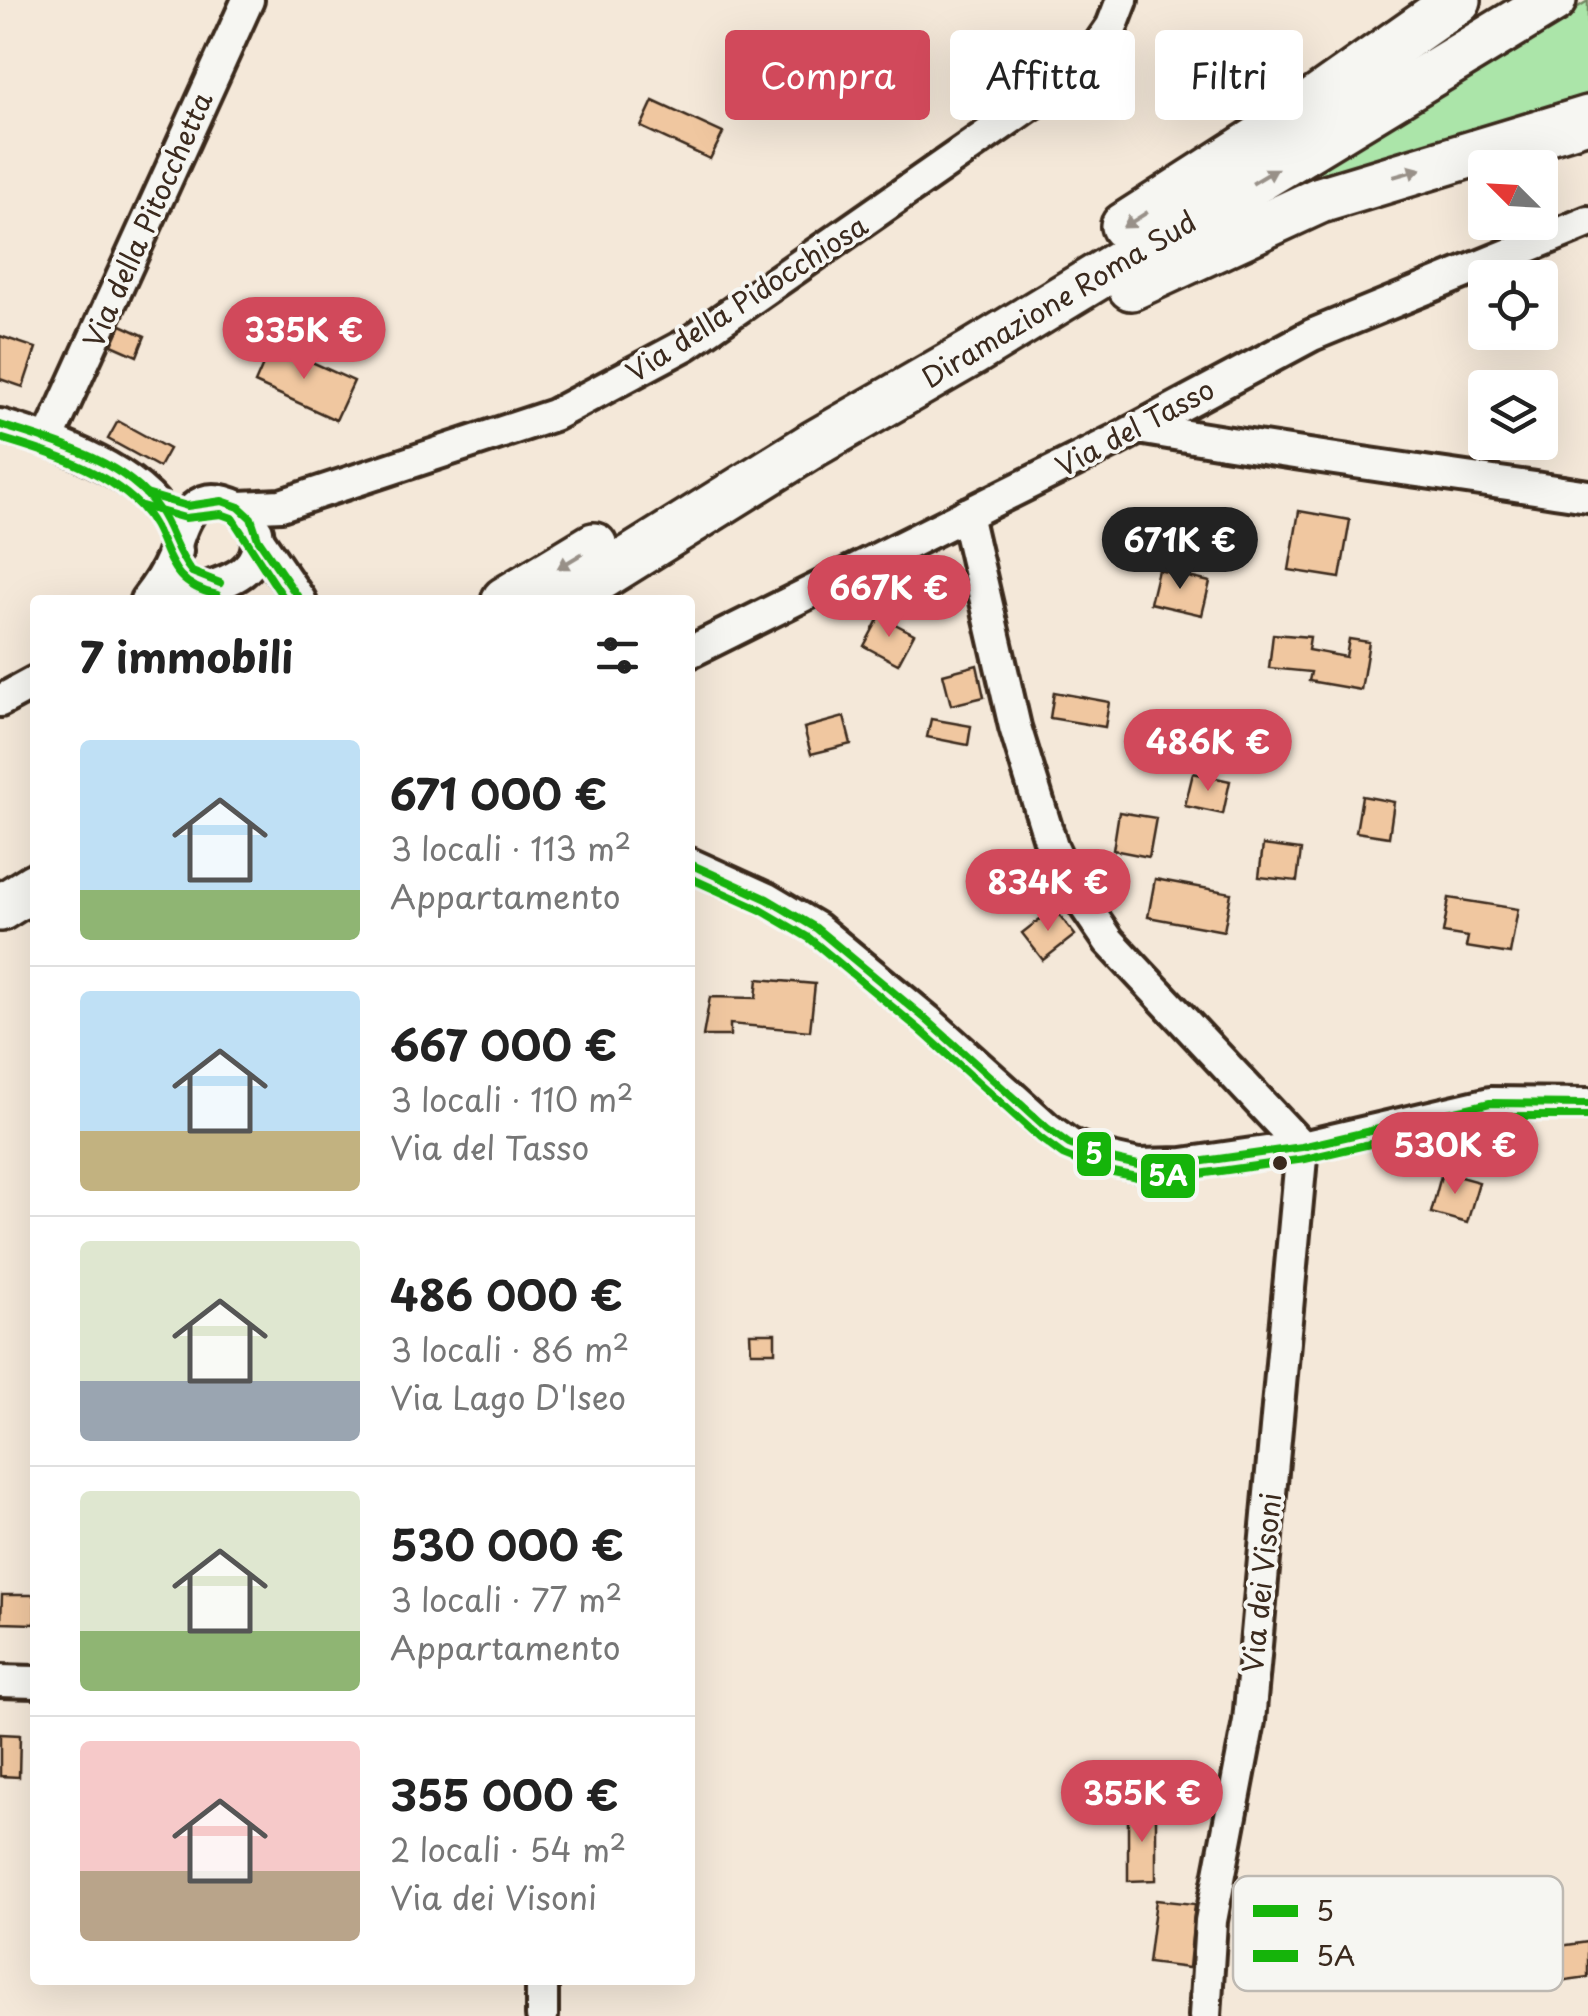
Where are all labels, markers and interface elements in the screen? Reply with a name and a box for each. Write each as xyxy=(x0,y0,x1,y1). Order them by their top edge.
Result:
chip: Compra xyxy=(725,30,930,120)
chip: Affitta xyxy=(950,30,1135,120)
chip: Filtri xyxy=(1155,30,1303,120)
street label: Via della Pitocchetta xyxy=(71,84,223,354)
north arrow xyxy=(1468,150,1558,240)
map controls xyxy=(1468,150,1558,460)
one-way arrow xyxy=(1392,164,1423,180)
one-way arrow xyxy=(1251,168,1279,185)
street label: Diramazione Roma Sud xyxy=(913,199,1204,398)
street label: Via della Pidocchiosa xyxy=(617,203,876,392)
one-way arrow xyxy=(1121,210,1148,229)
button: locate xyxy=(1468,260,1558,350)
pin: 335K € xyxy=(223,297,385,382)
text: 335K € xyxy=(245,305,363,353)
street label: Via del Tasso xyxy=(1047,367,1221,487)
button: layers xyxy=(1468,370,1558,460)
pin: 671K € xyxy=(1099,507,1261,592)
text: 671K € xyxy=(1124,515,1236,563)
one-way arrow xyxy=(556,552,584,569)
pin: 667K € xyxy=(808,555,970,640)
text: 667K € xyxy=(830,563,948,611)
text: 7 immobili xyxy=(80,624,293,687)
icon: filters xyxy=(590,628,645,683)
pin: 486K € xyxy=(1127,709,1289,794)
text: 486K € xyxy=(1146,717,1270,765)
text: 671 000 € xyxy=(390,761,607,824)
icon: home xyxy=(160,780,280,900)
text: 3 locali · 113 m² xyxy=(390,824,631,872)
pin: 834K € xyxy=(967,849,1129,934)
text: 834K € xyxy=(988,857,1108,905)
text: Appartamento xyxy=(390,872,620,920)
text: 667 000 € xyxy=(390,1012,617,1075)
icon: home xyxy=(160,1031,280,1151)
text: 3 locali · 110 m² xyxy=(390,1075,633,1123)
pin: 530K € xyxy=(1374,1112,1536,1197)
text: 530K € xyxy=(1393,1120,1517,1168)
text: Via del Tasso xyxy=(390,1123,589,1171)
line badge: 5 xyxy=(1075,1130,1113,1178)
text: 5 xyxy=(1085,1131,1103,1174)
line badge: 5A xyxy=(1139,1152,1197,1200)
text: 5A xyxy=(1148,1153,1188,1196)
unlabelled marker xyxy=(1270,1153,1290,1173)
text: 486 000 € xyxy=(390,1262,623,1325)
icon: home xyxy=(160,1281,280,1401)
text: 3 locali · 86 m² xyxy=(390,1325,629,1373)
text: Via Lago D'Iseo xyxy=(390,1373,626,1421)
street label: Via dei Visoni xyxy=(1230,1491,1291,1675)
text: 530 000 € xyxy=(390,1512,624,1575)
icon: home xyxy=(160,1531,280,1651)
text: 3 locali · 77 m² xyxy=(390,1575,622,1623)
text: Appartamento xyxy=(390,1623,620,1671)
pin: 355K € xyxy=(1061,1760,1223,1845)
text: 355 000 € xyxy=(390,1762,619,1825)
text: 355K € xyxy=(1083,1768,1201,1816)
icon: home xyxy=(160,1781,280,1901)
text: 2 locali · 54 m² xyxy=(390,1825,626,1873)
text: Via dei Visoni xyxy=(390,1873,597,1921)
legend xyxy=(1233,1876,1563,1991)
text: 5 xyxy=(1316,1888,1334,1931)
text: 5A xyxy=(1316,1933,1355,1976)

